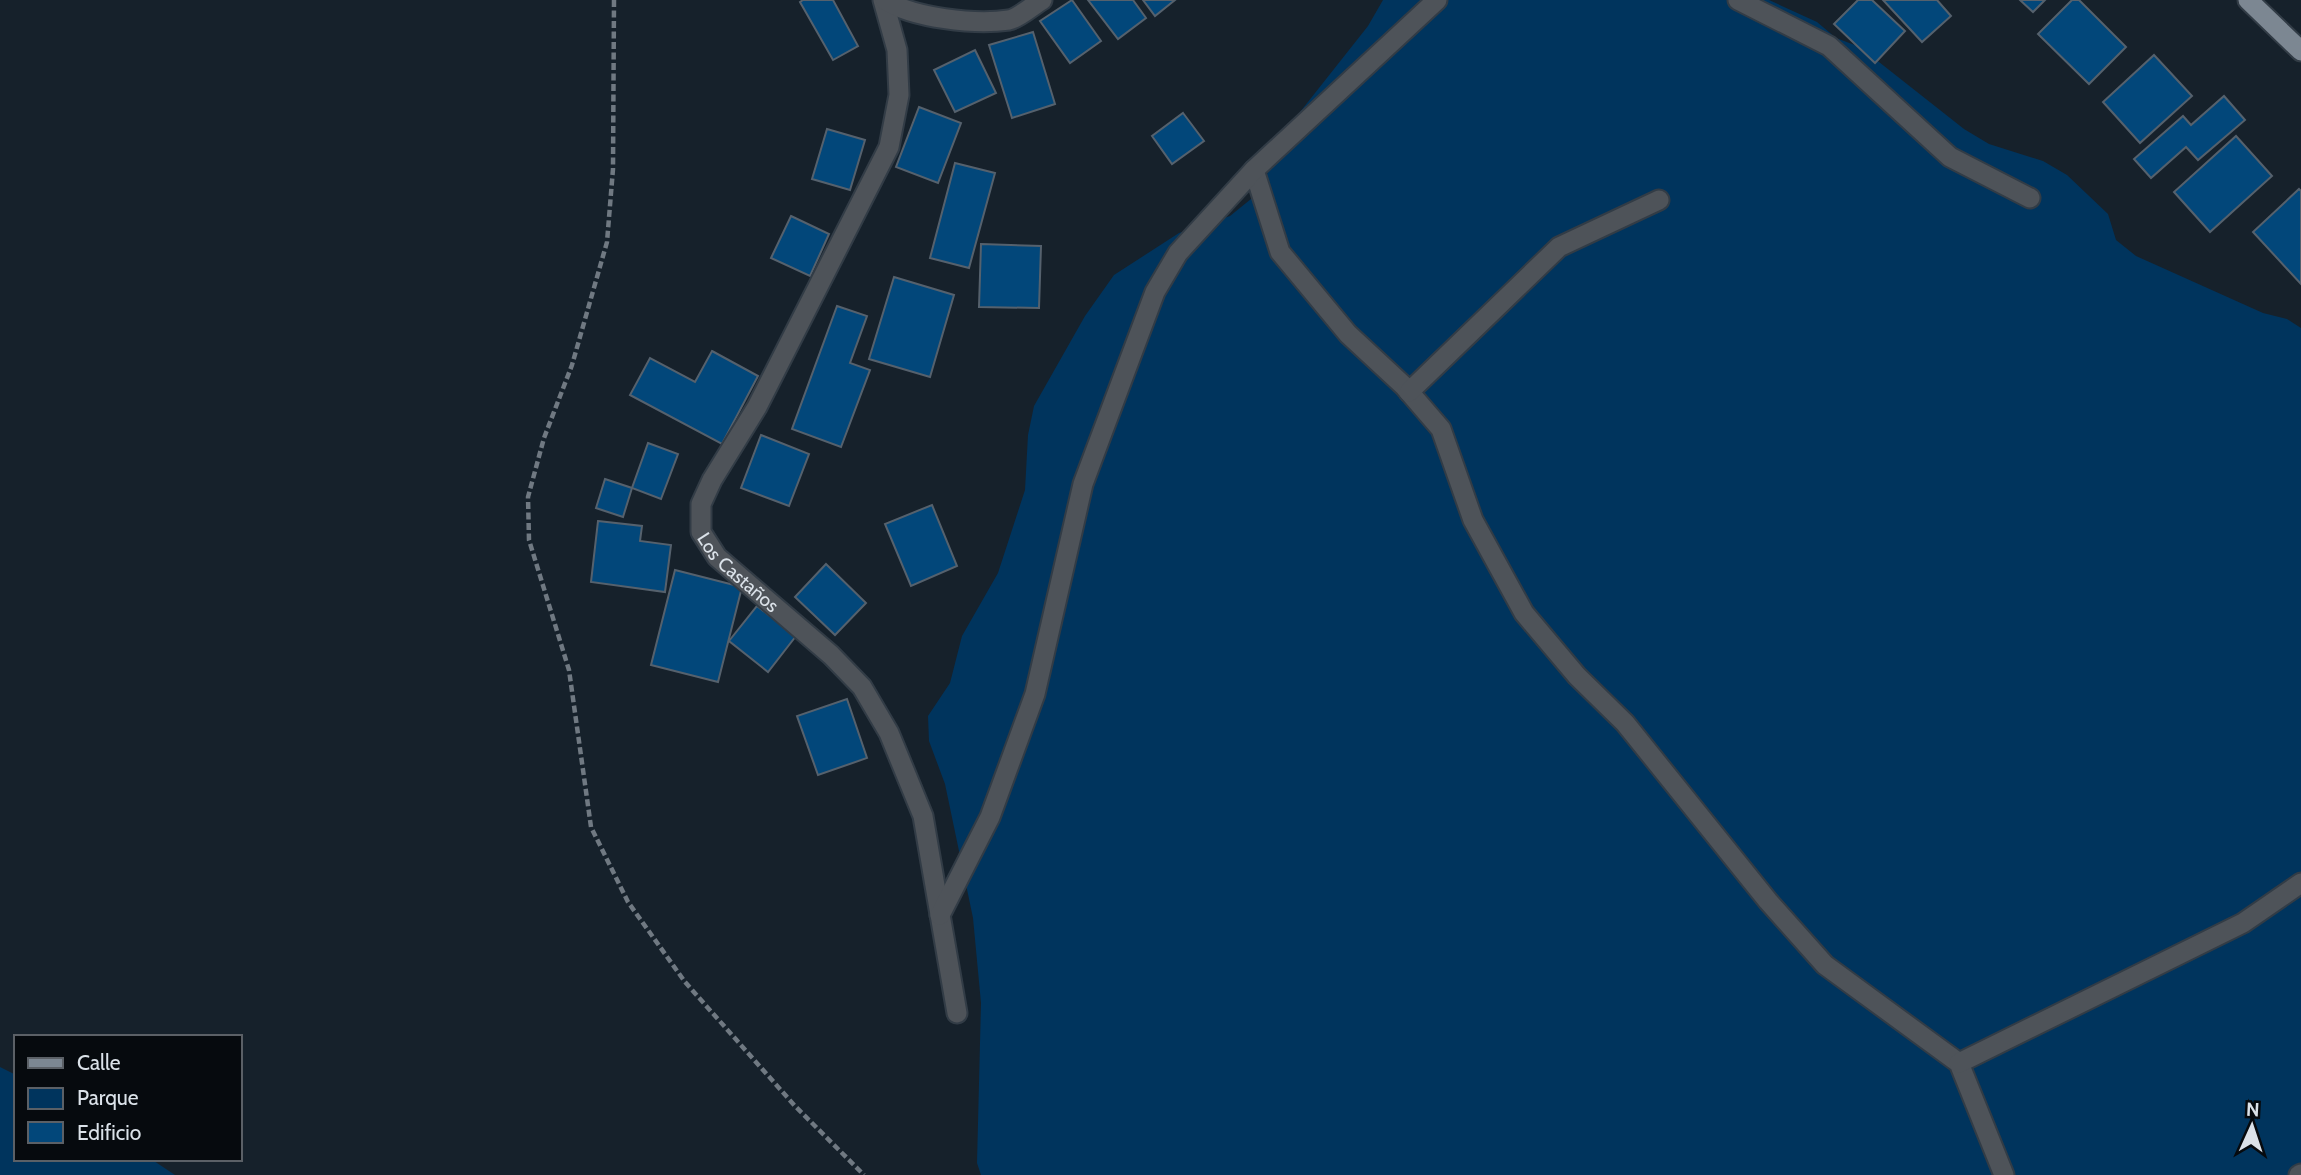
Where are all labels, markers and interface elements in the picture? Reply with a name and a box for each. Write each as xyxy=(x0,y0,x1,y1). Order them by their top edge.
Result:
street label: Los Castaños xyxy=(692,528,784,617)
legend xyxy=(14,1035,242,1161)
text: Calle xyxy=(77,1050,121,1075)
text: Parque xyxy=(77,1085,139,1110)
north arrow xyxy=(2217,1091,2287,1161)
text: N xyxy=(2246,1098,2260,1121)
text: Edificio xyxy=(77,1120,141,1145)

